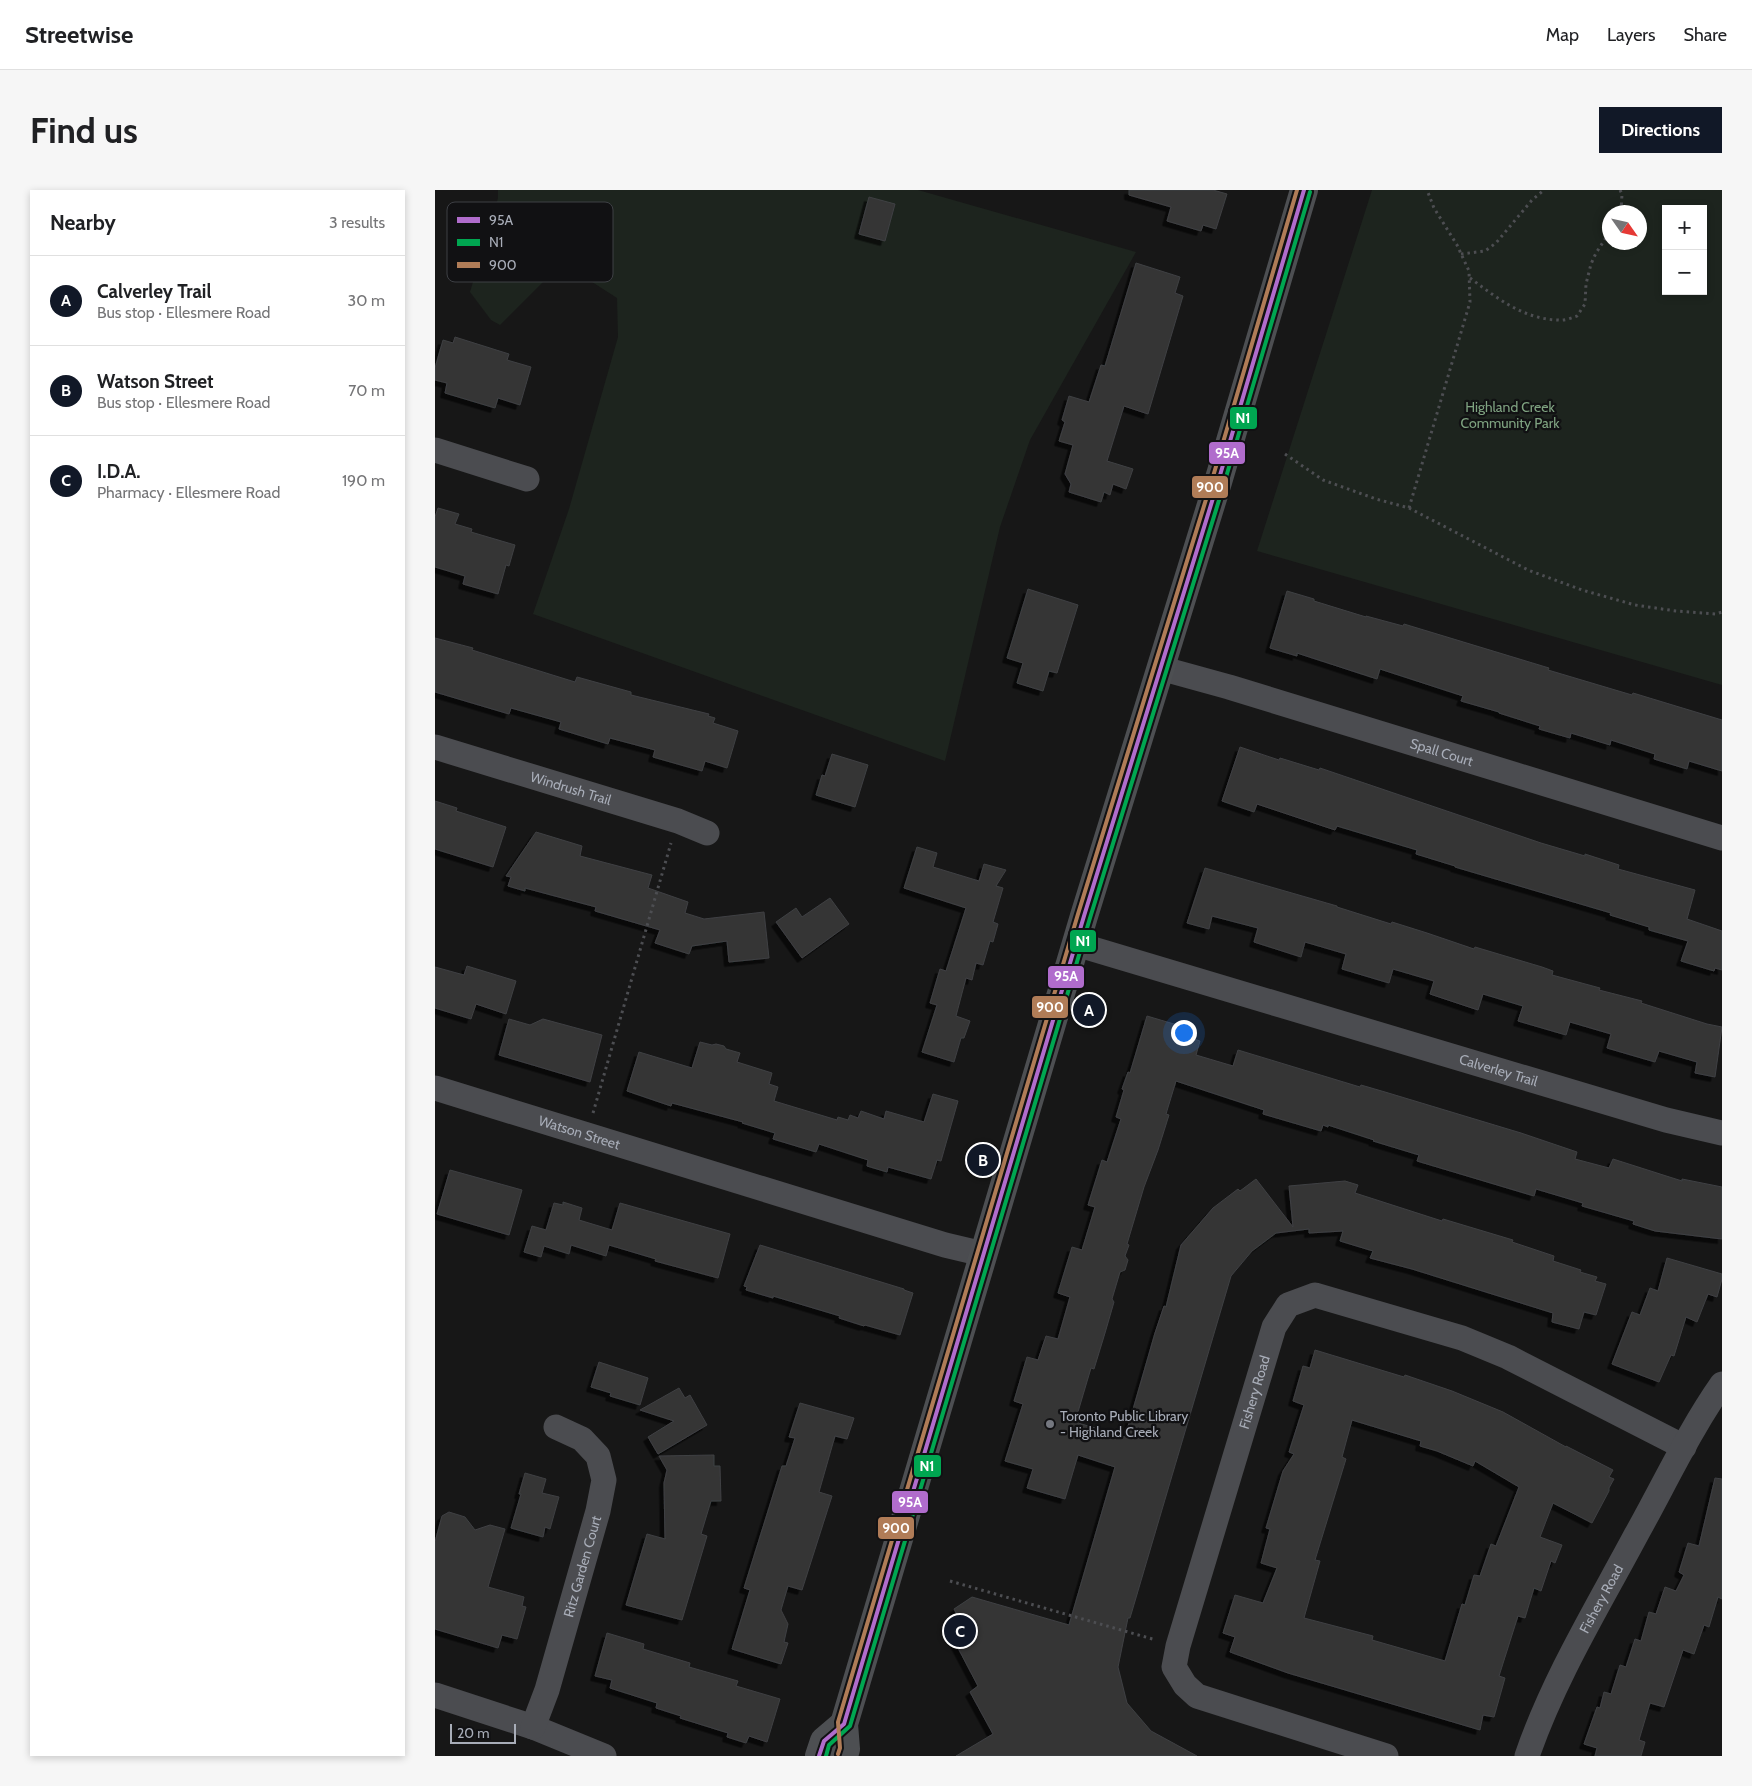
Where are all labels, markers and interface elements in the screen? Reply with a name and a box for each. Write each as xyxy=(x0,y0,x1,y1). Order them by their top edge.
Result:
text: Streetwise xyxy=(25,20,133,49)
text: Map xyxy=(1546,24,1579,46)
text: Layers xyxy=(1607,24,1656,46)
text: Share xyxy=(1684,24,1727,46)
button: Directions xyxy=(1599,107,1722,153)
text: Find us xyxy=(30,109,138,152)
legend xyxy=(447,202,613,282)
north arrow xyxy=(1602,205,1647,250)
map controls xyxy=(1662,205,1707,295)
button: + xyxy=(1662,205,1707,250)
text: Nearby xyxy=(50,210,116,235)
text: 95A xyxy=(489,211,514,229)
text: 3 results xyxy=(329,213,385,232)
text: N1 xyxy=(489,233,503,251)
button: − xyxy=(1662,250,1707,295)
text: 900 xyxy=(489,256,517,274)
text: Calverley Trail xyxy=(97,280,211,303)
text: A xyxy=(61,291,71,310)
text: 30 m xyxy=(348,291,385,310)
text: Bus stop · Ellesmere Road xyxy=(97,303,270,322)
text: Watson Street xyxy=(97,370,214,393)
text: B xyxy=(61,381,71,400)
text: 70 m xyxy=(348,381,385,400)
text: Bus stop · Ellesmere Road xyxy=(97,393,270,412)
park label: Highland Creek Community Park xyxy=(1461,398,1560,432)
line badge: N1 xyxy=(1229,406,1258,430)
text: N1 xyxy=(1235,409,1251,427)
line badge: 95A xyxy=(1208,441,1246,465)
text: 95A xyxy=(1215,444,1239,462)
text: I.D.A. xyxy=(97,460,141,483)
text: C xyxy=(61,471,71,490)
text: 190 m xyxy=(342,471,385,490)
line badge: 900 xyxy=(1191,475,1229,499)
text: 900 xyxy=(1196,478,1224,496)
text: Pharmacy · Ellesmere Road xyxy=(97,483,280,502)
street label: Spall Court xyxy=(1408,734,1476,770)
street label: Windrush Trail xyxy=(528,768,614,809)
line badge: N1 xyxy=(1069,929,1097,953)
text: N1 xyxy=(1075,932,1091,950)
line badge: 95A xyxy=(1047,965,1085,989)
text: 95A xyxy=(1054,967,1078,985)
pin: A xyxy=(1073,991,1105,1029)
line badge: 900 xyxy=(1031,995,1069,1019)
text: 900 xyxy=(1036,998,1064,1016)
your location xyxy=(1171,1020,1197,1046)
street label: Calverley Trail xyxy=(1457,1050,1541,1090)
street label: Watson Street xyxy=(536,1111,623,1154)
pin: B xyxy=(967,1141,999,1179)
street label: Fishery Road xyxy=(1235,1353,1274,1431)
place label: Toronto Public Library - Highland Creek xyxy=(1060,1407,1188,1441)
marker: Toronto Public Library - Highland Creek xyxy=(1044,1418,1056,1430)
line badge: N1 xyxy=(913,1454,942,1478)
text: N1 xyxy=(919,1457,935,1475)
line badge: 95A xyxy=(891,1490,929,1514)
text: 95A xyxy=(898,1493,922,1511)
street label: Ritz Garden Court xyxy=(559,1513,605,1619)
line badge: 900 xyxy=(877,1516,915,1540)
text: 900 xyxy=(882,1519,910,1537)
street label: Fishery Road xyxy=(1575,1561,1627,1636)
pin: C xyxy=(944,1612,976,1650)
scale bar xyxy=(450,1721,516,1744)
text: 20 m xyxy=(457,1724,490,1742)

